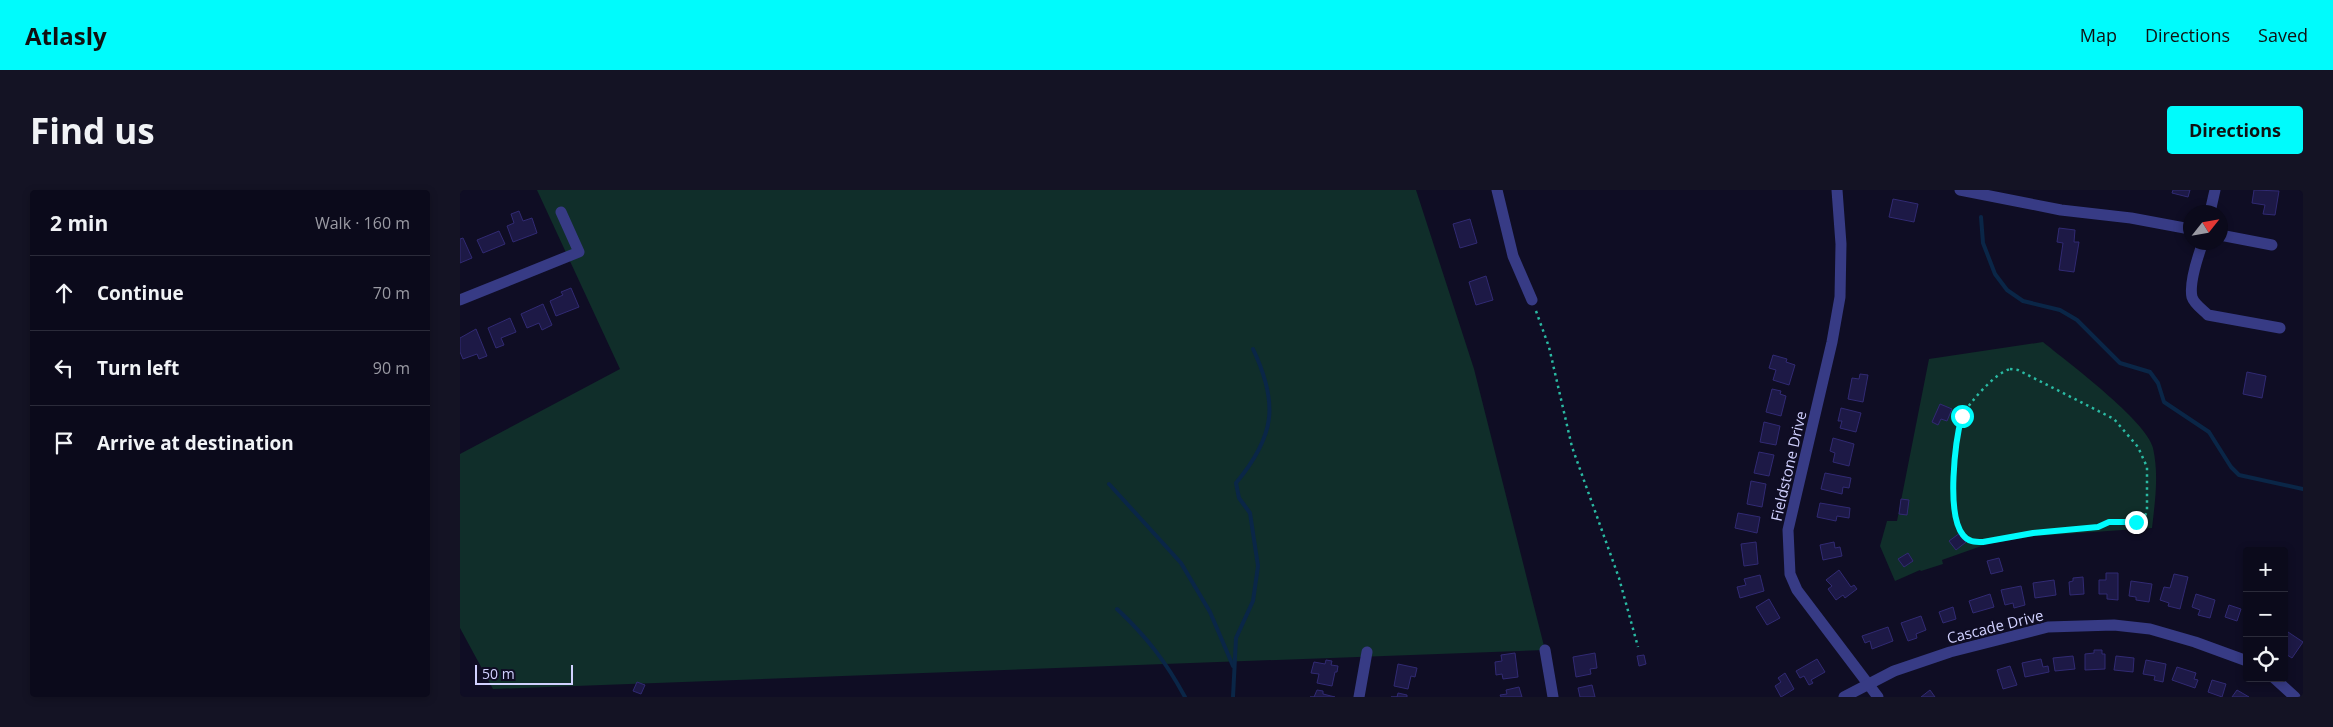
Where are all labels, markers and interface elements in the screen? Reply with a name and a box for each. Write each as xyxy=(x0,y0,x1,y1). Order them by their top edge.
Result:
text: Atlasly xyxy=(25,19,107,52)
text: Map xyxy=(2080,23,2117,47)
text: Directions xyxy=(2145,23,2230,47)
text: Saved xyxy=(2258,23,2308,47)
button: Directions xyxy=(2167,106,2303,154)
text: Find us xyxy=(30,107,155,154)
north arrow xyxy=(2183,205,2228,250)
text: 2 min xyxy=(50,209,108,237)
text: Walk · 160 m xyxy=(315,212,410,234)
icon: ahead xyxy=(50,279,78,307)
text: Continue xyxy=(97,280,184,306)
text: 70 m xyxy=(373,282,410,304)
icon: left xyxy=(50,354,78,382)
text: Turn left xyxy=(97,355,179,381)
text: 90 m xyxy=(373,357,410,379)
route start xyxy=(1951,405,1974,428)
street label: Fieldstone Drive xyxy=(1766,409,1810,523)
icon: arrive xyxy=(50,429,78,457)
text: Arrive at destination xyxy=(97,430,294,456)
route end xyxy=(2125,511,2148,534)
map controls xyxy=(2243,547,2288,682)
button: + xyxy=(2243,547,2288,592)
button: − xyxy=(2243,592,2288,637)
street label: Cascade Drive xyxy=(1945,604,2045,648)
button: locate xyxy=(2243,637,2288,682)
scale bar xyxy=(475,662,572,685)
text: 50 m xyxy=(482,664,515,683)

